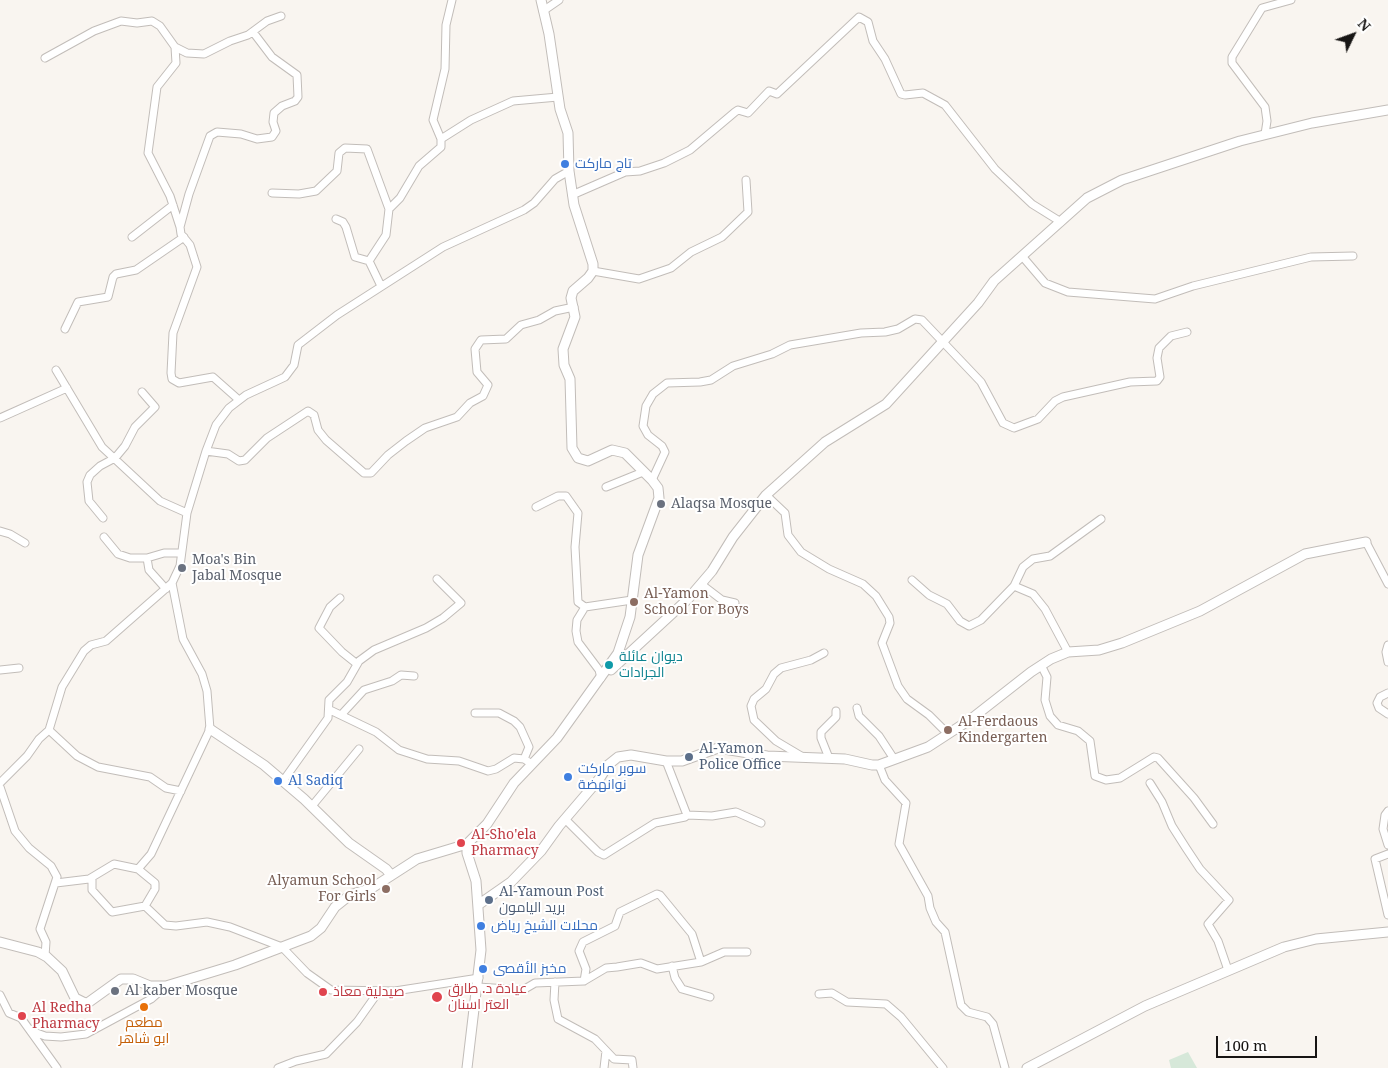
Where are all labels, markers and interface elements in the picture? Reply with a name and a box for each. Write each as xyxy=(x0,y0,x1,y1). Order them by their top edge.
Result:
north arrow xyxy=(1328,10,1378,60)
text: N xyxy=(1354,14,1375,35)
place label: تاج ماركت xyxy=(575,156,632,172)
marker: تاج ماركت xyxy=(559,158,571,170)
place label: Alaqsa Mosque xyxy=(671,496,772,512)
marker: Alaqsa Mosque xyxy=(655,498,667,510)
place label: Moa's Bin Jabal Mosque xyxy=(192,552,282,584)
marker: Moa's Bin Jabal Mosque xyxy=(176,562,188,574)
place label: Al-Yamon School For Boys xyxy=(644,586,749,618)
marker: Al-Yamon School For Boys xyxy=(628,596,640,608)
place label: ديوان عائلة الجرادات xyxy=(619,649,683,682)
marker: ديوان عائلة الجرادات xyxy=(603,659,615,671)
place label: Al-Ferdaous Kindergarten xyxy=(958,714,1047,746)
marker: Al-Ferdaous Kindergarten xyxy=(942,724,954,736)
place label: Al-Yamon Police Office xyxy=(699,741,781,774)
marker: Al-Yamon Police Office xyxy=(683,751,695,763)
place label: سوبر ماركت نوانهضة xyxy=(578,761,646,794)
marker: سوبر ماركت نوانهضة xyxy=(562,771,574,783)
place label: Al Sadiq xyxy=(288,773,343,789)
marker: Al Sadiq xyxy=(272,775,284,787)
place label: Al-Sho'ela Pharmacy xyxy=(471,827,539,860)
marker: Al-Sho'ela Pharmacy xyxy=(455,837,467,849)
place label: Alyamun School For Girls xyxy=(267,873,376,906)
marker: Alyamun School For Girls xyxy=(380,883,392,895)
place label: Al-Yamoun Post بريد اليامون xyxy=(499,884,604,916)
marker: Al-Yamoun Post بريد اليامون xyxy=(483,894,495,906)
place label: محلات الشيخ رياض xyxy=(491,918,598,934)
marker: محلات الشيخ رياض xyxy=(475,920,487,932)
place label: مخبز الأقصى xyxy=(493,961,566,977)
marker: مخبز الأقصى xyxy=(477,963,489,975)
place label: عيادة د. طارق العتر اسنان xyxy=(448,981,527,1014)
place label: Al kaber Mosque xyxy=(125,983,238,999)
place label: صيدلية معاذ xyxy=(333,984,405,1000)
marker: Al kaber Mosque xyxy=(109,985,121,997)
marker: صيدلية معاذ xyxy=(317,986,329,998)
marker: عيادة د. طارق العتر اسنان xyxy=(430,990,444,1004)
place label: Al Redha Pharmacy xyxy=(32,1000,100,1032)
marker: مطعم ابو شاهر xyxy=(138,1001,150,1013)
marker: Al Redha Pharmacy xyxy=(16,1010,28,1022)
place label: مطعم ابو شاهر xyxy=(119,1015,169,1048)
scale bar xyxy=(1218,1026,1319,1058)
text: 100 m xyxy=(1224,1035,1267,1055)

